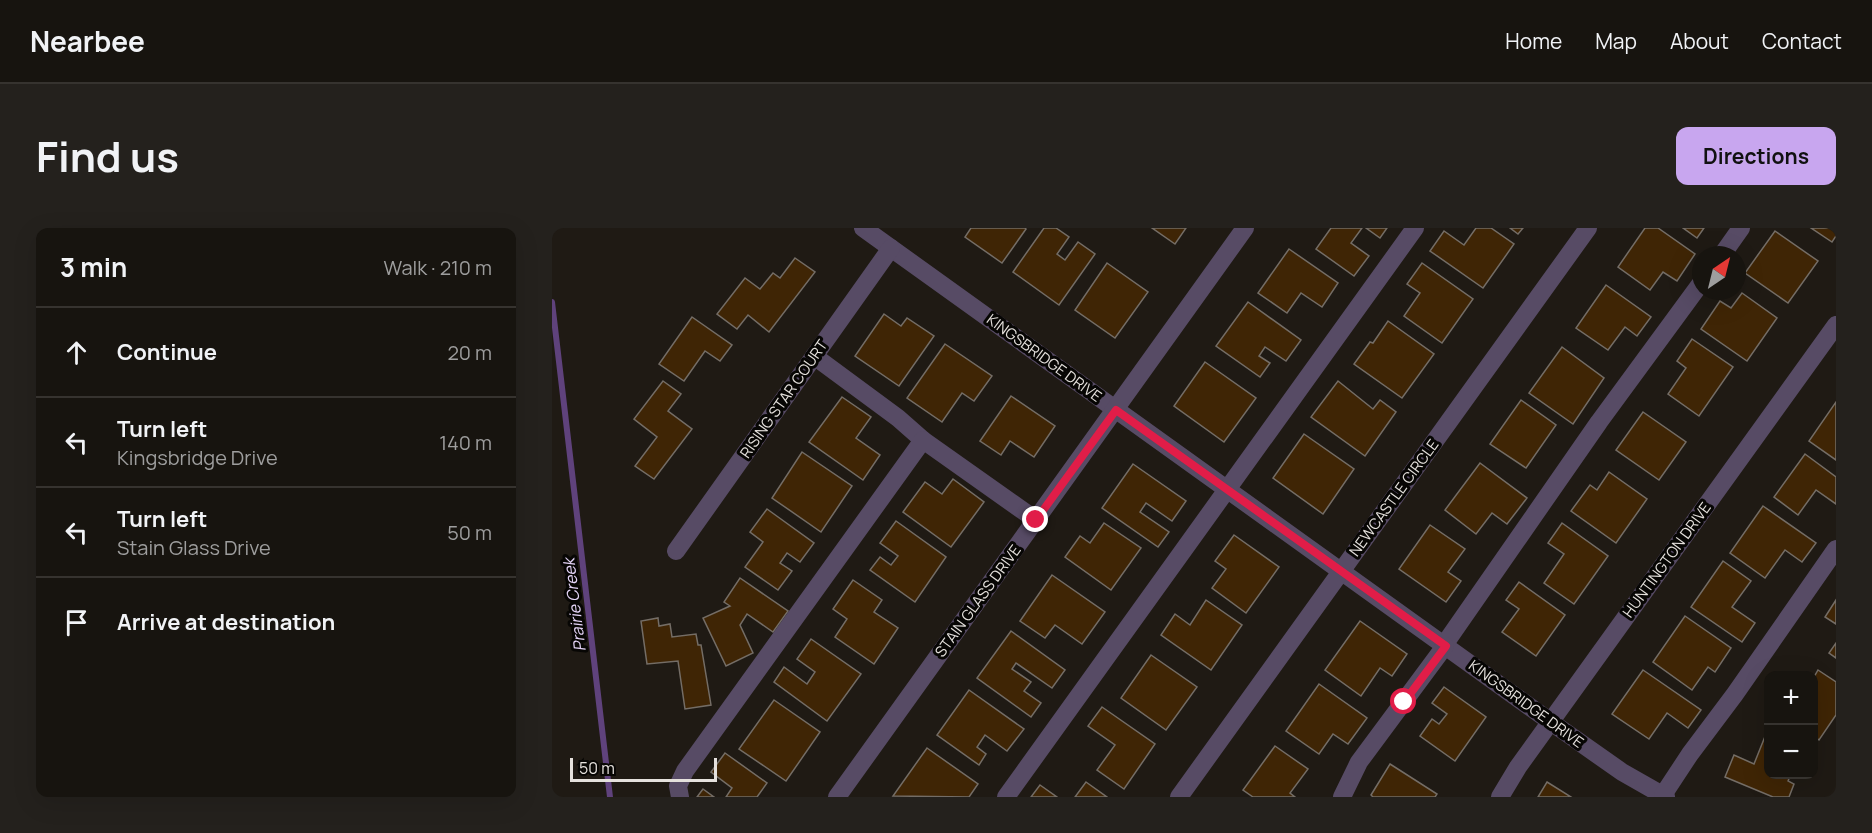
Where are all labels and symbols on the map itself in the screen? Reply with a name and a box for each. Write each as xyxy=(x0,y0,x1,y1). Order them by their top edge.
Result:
north arrow xyxy=(1692,246,1746,300)
street label: KINGSBRIDGE DRIVE xyxy=(983,309,1106,406)
street label: RISING STAR COURT xyxy=(735,335,832,462)
street label: NEWCASTLE CIRCLE xyxy=(1344,435,1443,561)
street label: HUNTINGTON DRIVE xyxy=(1618,498,1716,622)
route end xyxy=(1022,506,1048,532)
street label: STAIN GLASS DRIVE xyxy=(930,540,1025,661)
water label: Prairie Creek xyxy=(557,555,591,653)
street label: KINGSBRIDGE DRIVE xyxy=(1465,655,1588,752)
route start xyxy=(1390,688,1416,714)
scale bar xyxy=(570,755,717,782)

